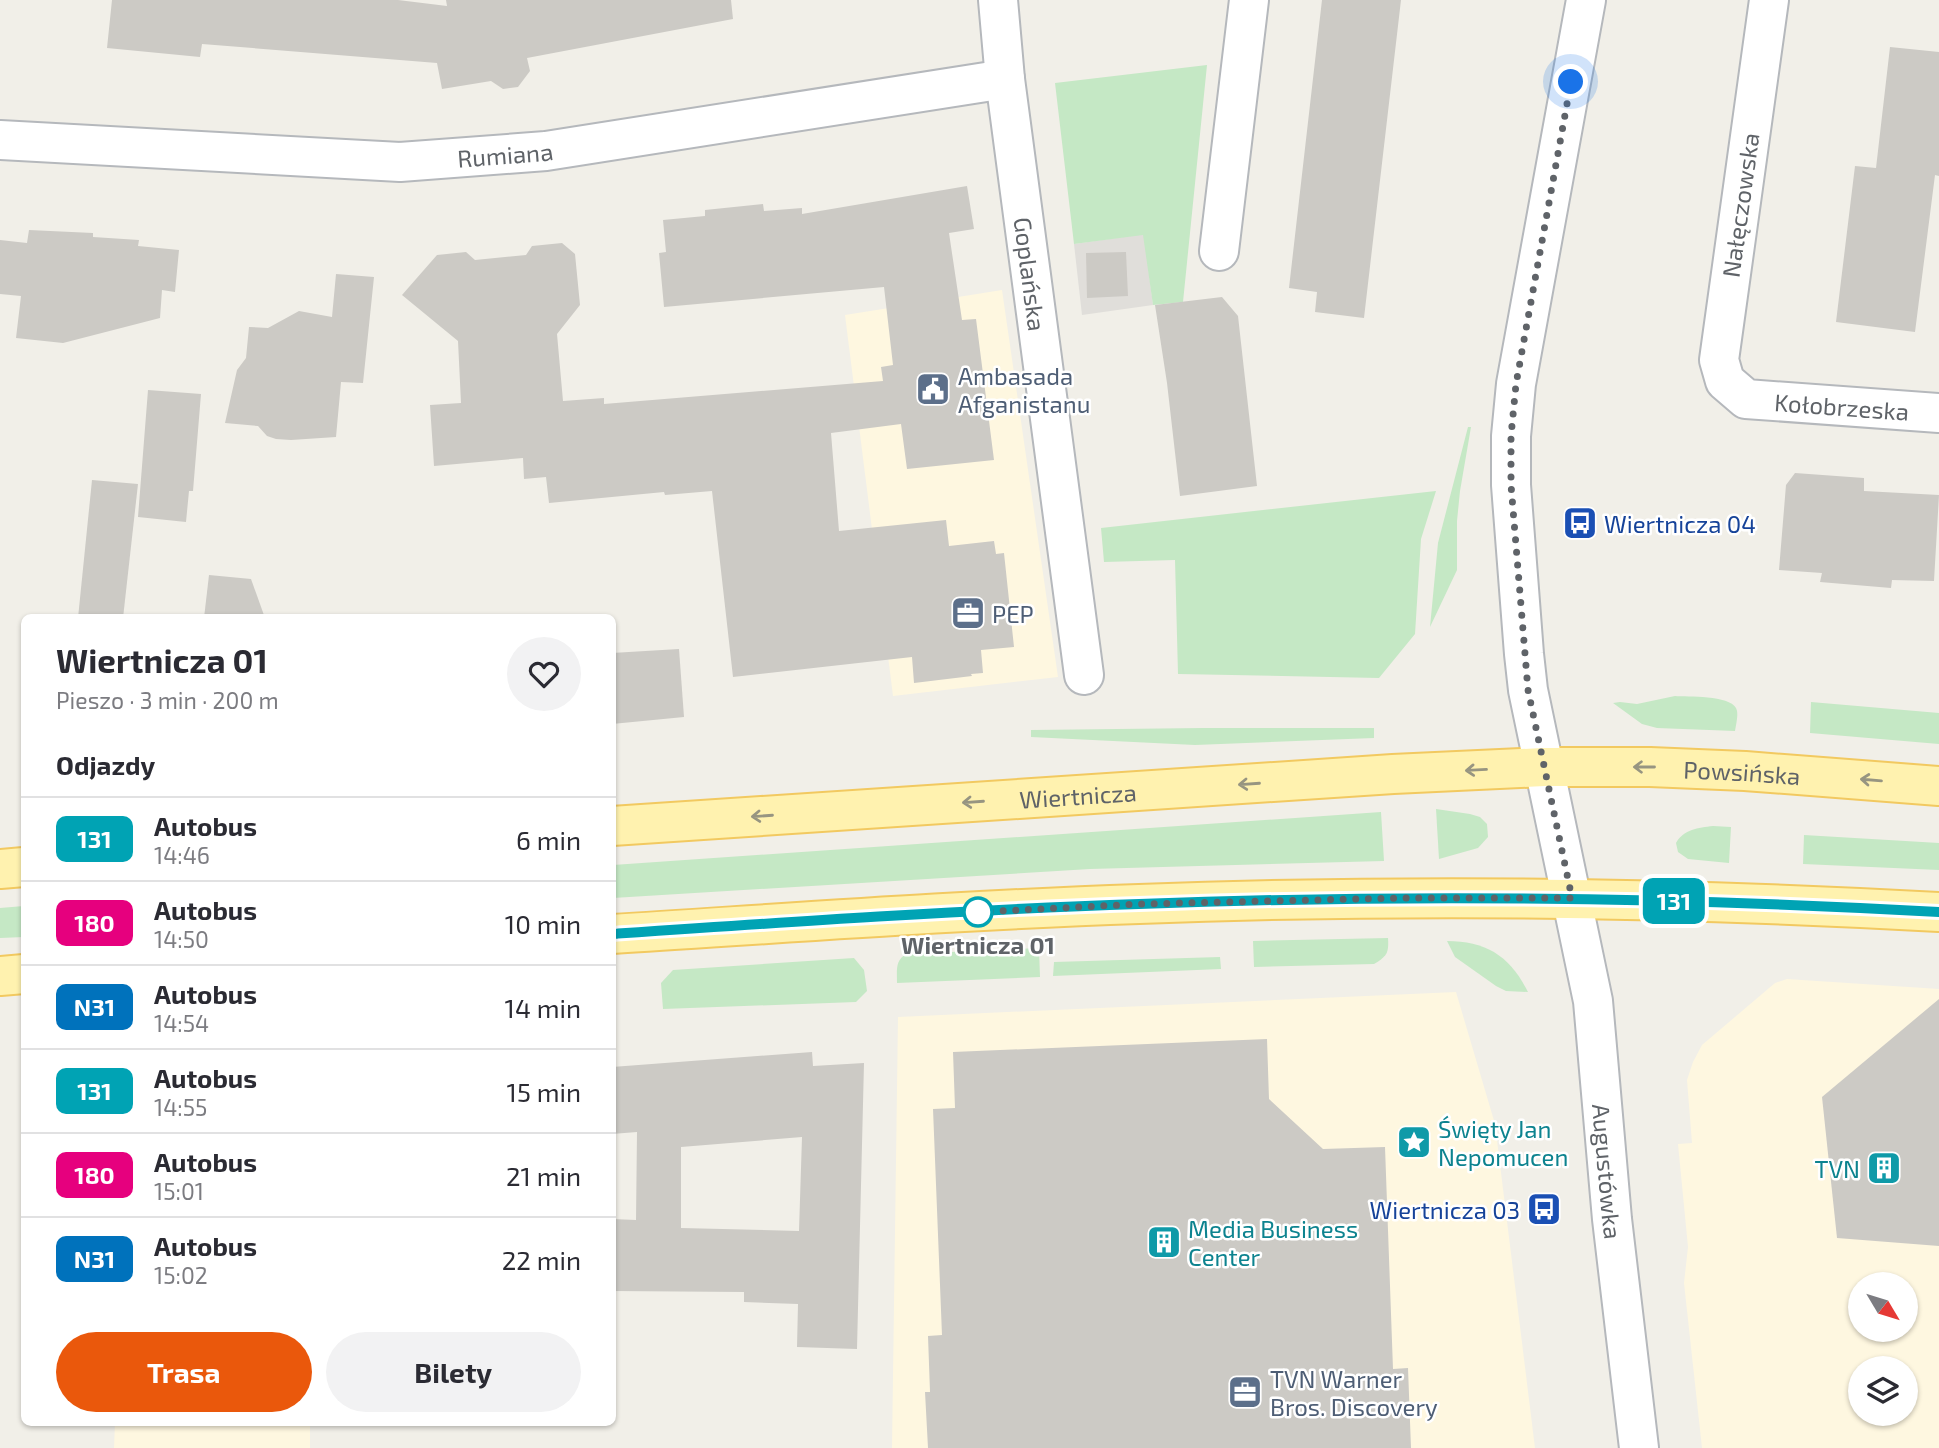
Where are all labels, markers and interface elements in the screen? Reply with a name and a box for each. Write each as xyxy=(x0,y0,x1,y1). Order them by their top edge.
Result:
your location xyxy=(1553,64,1588,99)
street label: Nałęczowska xyxy=(1715,131,1765,279)
street label: Rumiana xyxy=(456,136,555,172)
street label: Goplańska xyxy=(1009,215,1053,333)
place label: Ambasada Afganistanu xyxy=(958,361,1090,418)
public building icon: Ambasada Afganistanu xyxy=(914,370,952,408)
street label: Kołobrzeska xyxy=(1773,387,1910,425)
bus stop icon: Wiertnicza 04 xyxy=(1561,504,1599,542)
place label: Wiertnicza 04 xyxy=(1604,509,1756,538)
office icon: PEP xyxy=(949,594,987,632)
place label: PEP xyxy=(992,599,1034,628)
button: heart xyxy=(507,637,581,711)
text: Wiertnicza 01 xyxy=(56,640,268,680)
text: Pieszo · 3 min · 200 m xyxy=(56,686,279,714)
text: Odjazdy xyxy=(56,749,155,780)
street label: Powsińska xyxy=(1683,754,1802,790)
one-way arrow xyxy=(1633,760,1656,774)
one-way arrow xyxy=(1465,764,1488,777)
one-way arrow xyxy=(1860,773,1883,786)
street label: Wiertnicza xyxy=(1018,777,1138,813)
one-way arrow xyxy=(1238,778,1261,791)
one-way arrow xyxy=(962,796,985,809)
text: Autobus xyxy=(154,810,257,841)
one-way arrow xyxy=(751,810,773,823)
text: 131 xyxy=(77,824,112,853)
text: 6 min xyxy=(516,824,581,855)
text: 14:46 xyxy=(154,841,210,869)
line badge: 131 xyxy=(1634,878,1714,924)
text: 131 xyxy=(1657,886,1691,915)
text: Autobus xyxy=(154,894,257,925)
marker: Wiertnicza 01 xyxy=(963,897,993,927)
text: 180 xyxy=(74,908,115,937)
text: 10 min xyxy=(505,908,581,939)
text: 14:50 xyxy=(154,925,209,953)
place label: Wiertnicza 01 xyxy=(901,930,1055,959)
text: Autobus xyxy=(154,978,257,1009)
text: N31 xyxy=(74,992,115,1021)
text: 14 min xyxy=(505,992,581,1023)
text: 14:54 xyxy=(154,1009,209,1037)
text: Autobus xyxy=(154,1062,257,1093)
text: 131 xyxy=(77,1076,112,1105)
text: 15 min xyxy=(507,1076,581,1107)
text: 14:55 xyxy=(154,1093,207,1121)
street label: Augustówka xyxy=(1588,1102,1629,1241)
place label: Święty Jan Nepomucen xyxy=(1438,1114,1568,1171)
place icon: Święty Jan Nepomucen xyxy=(1395,1123,1433,1161)
text: Autobus xyxy=(154,1146,257,1177)
building icon: TVN xyxy=(1865,1149,1903,1187)
place label: TVN xyxy=(1815,1154,1860,1183)
text: 180 xyxy=(74,1160,115,1189)
text: 21 min xyxy=(506,1160,581,1191)
text: 15:01 xyxy=(154,1177,204,1205)
bus stop icon: Wiertnicza 03 xyxy=(1525,1190,1563,1228)
place label: Wiertnicza 03 xyxy=(1369,1195,1520,1224)
place label: Media Business Center xyxy=(1188,1214,1358,1271)
building icon: Media Business Center xyxy=(1145,1223,1183,1261)
text: Autobus xyxy=(154,1230,257,1261)
text: N31 xyxy=(74,1244,115,1273)
text: 22 min xyxy=(502,1244,581,1275)
text: 15:02 xyxy=(154,1261,208,1289)
north arrow xyxy=(1848,1272,1918,1342)
map controls xyxy=(1848,1272,1918,1426)
button: Trasa xyxy=(56,1332,312,1412)
button: Bilety xyxy=(326,1332,581,1412)
button: layers xyxy=(1848,1356,1918,1426)
place label: TVN Warner Bros. Discovery xyxy=(1270,1364,1438,1421)
office icon: TVN Warner Bros. Discovery xyxy=(1226,1373,1264,1411)

